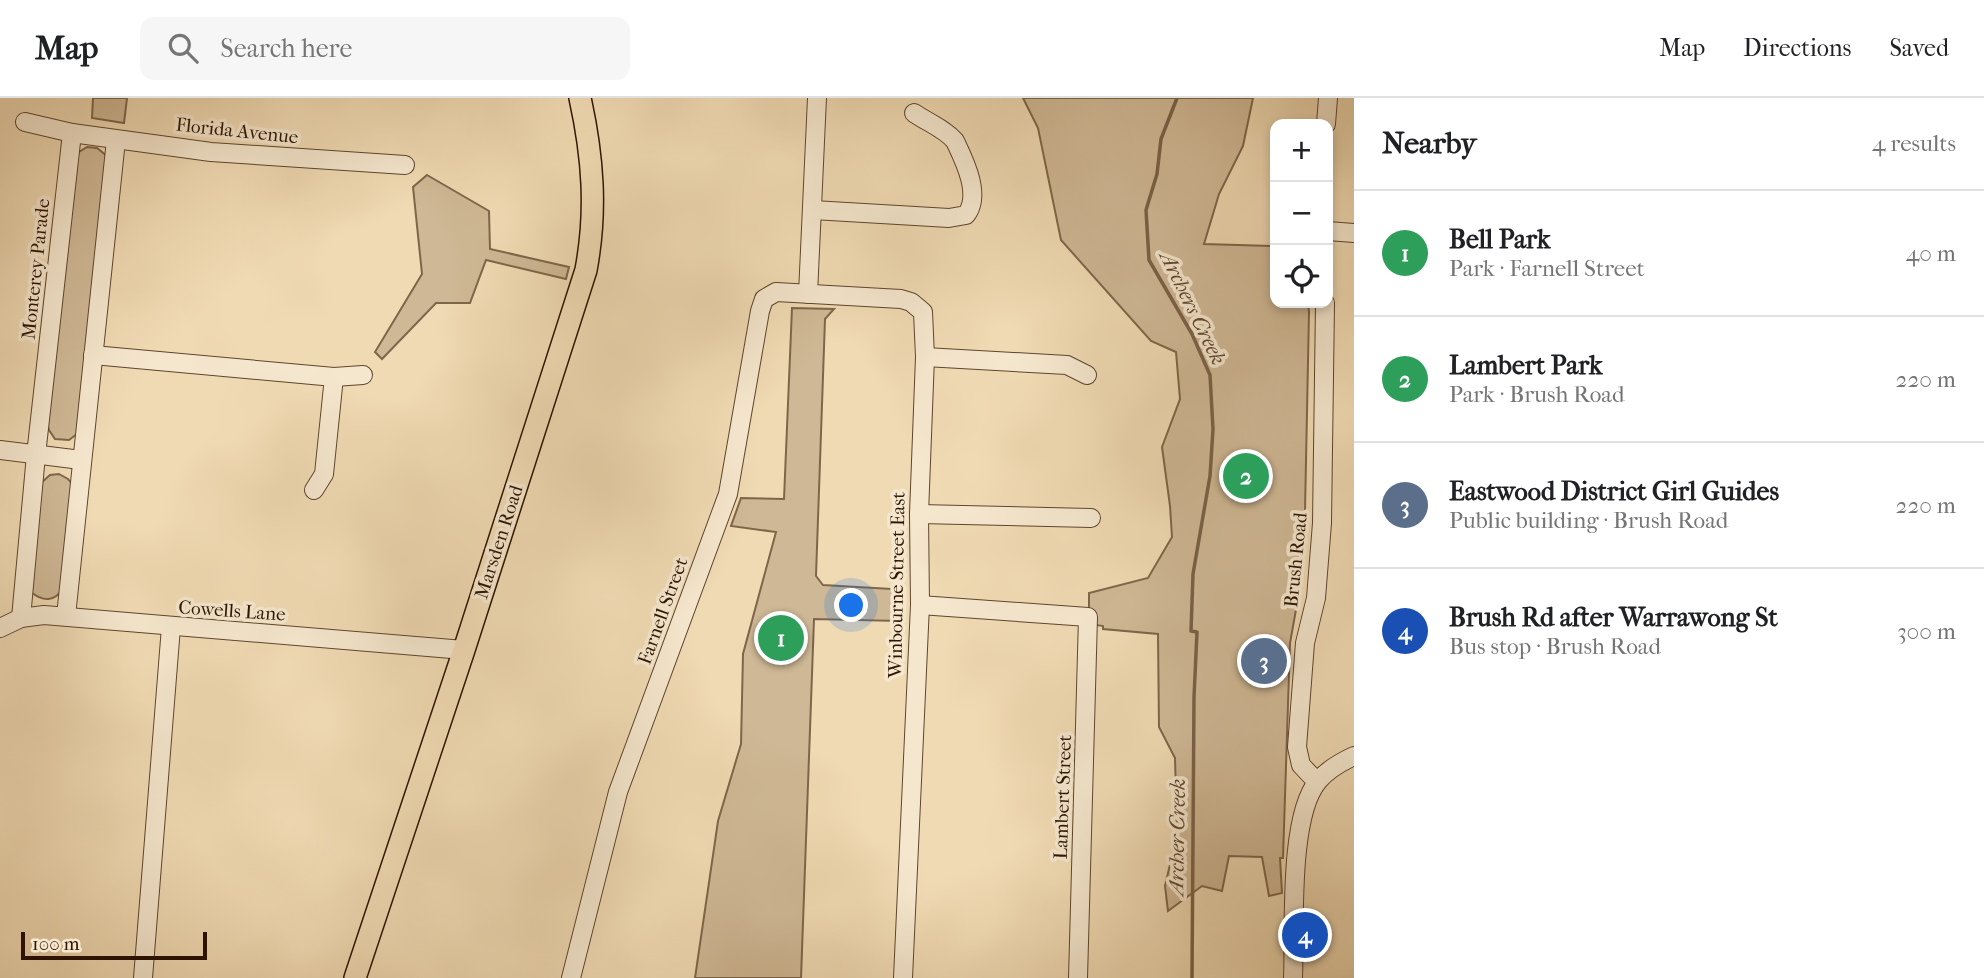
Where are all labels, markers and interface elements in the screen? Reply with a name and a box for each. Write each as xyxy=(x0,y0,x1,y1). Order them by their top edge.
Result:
search box xyxy=(140,17,630,80)
text: Map xyxy=(35,29,98,68)
icon: search xyxy=(164,29,202,67)
text: Search here xyxy=(220,33,352,64)
text: Map xyxy=(1659,34,1705,62)
text: Directions xyxy=(1743,34,1851,62)
text: Saved xyxy=(1889,34,1949,62)
street label: Florida Avenue xyxy=(175,114,299,148)
map controls xyxy=(1270,119,1333,308)
button: + xyxy=(1270,119,1333,182)
text: Nearby xyxy=(1382,126,1477,161)
text: 4 results xyxy=(1872,130,1956,157)
button: − xyxy=(1270,182,1333,245)
street label: Monterey Parade xyxy=(18,197,54,341)
text: Bell Park xyxy=(1449,224,1550,255)
text: 1 xyxy=(1401,240,1409,267)
text: 40 m xyxy=(1906,240,1956,267)
water label: Archers Creek xyxy=(1154,245,1231,369)
button: locate xyxy=(1270,245,1333,308)
text: Park · Farnell Street xyxy=(1449,255,1645,282)
text: Lambert Park xyxy=(1449,350,1603,381)
text: 2 xyxy=(1399,366,1411,393)
text: 220 m xyxy=(1896,366,1956,393)
text: Park · Brush Road xyxy=(1449,381,1625,408)
pin: 2 xyxy=(1223,450,1269,502)
text: Eastwood District Girl Guides xyxy=(1449,476,1779,507)
street label: Marsden Road xyxy=(470,482,528,602)
street label: Winbourne Street East xyxy=(884,492,910,679)
text: 3 xyxy=(1400,492,1410,519)
text: 220 m xyxy=(1896,492,1956,519)
text: Public building · Brush Road xyxy=(1449,507,1728,534)
street label: Brush Road xyxy=(1280,511,1312,609)
street label: Farnell Street xyxy=(634,554,693,667)
your location xyxy=(834,588,868,622)
street label: Cowells Lane xyxy=(178,596,286,626)
text: Brush Rd after Warrawong St xyxy=(1449,602,1778,633)
pin: 1 xyxy=(758,612,804,664)
text: 4 xyxy=(1398,618,1412,645)
text: 300 m xyxy=(1897,618,1956,645)
text: Bus stop · Brush Road xyxy=(1449,633,1661,660)
pin: 3 xyxy=(1241,635,1287,687)
street label: Lambert Street xyxy=(1050,734,1076,860)
water label: Archer Creek xyxy=(1164,778,1190,899)
pin: 4 xyxy=(1282,909,1328,961)
scale bar xyxy=(21,929,206,961)
text: 100 m xyxy=(32,933,80,955)

